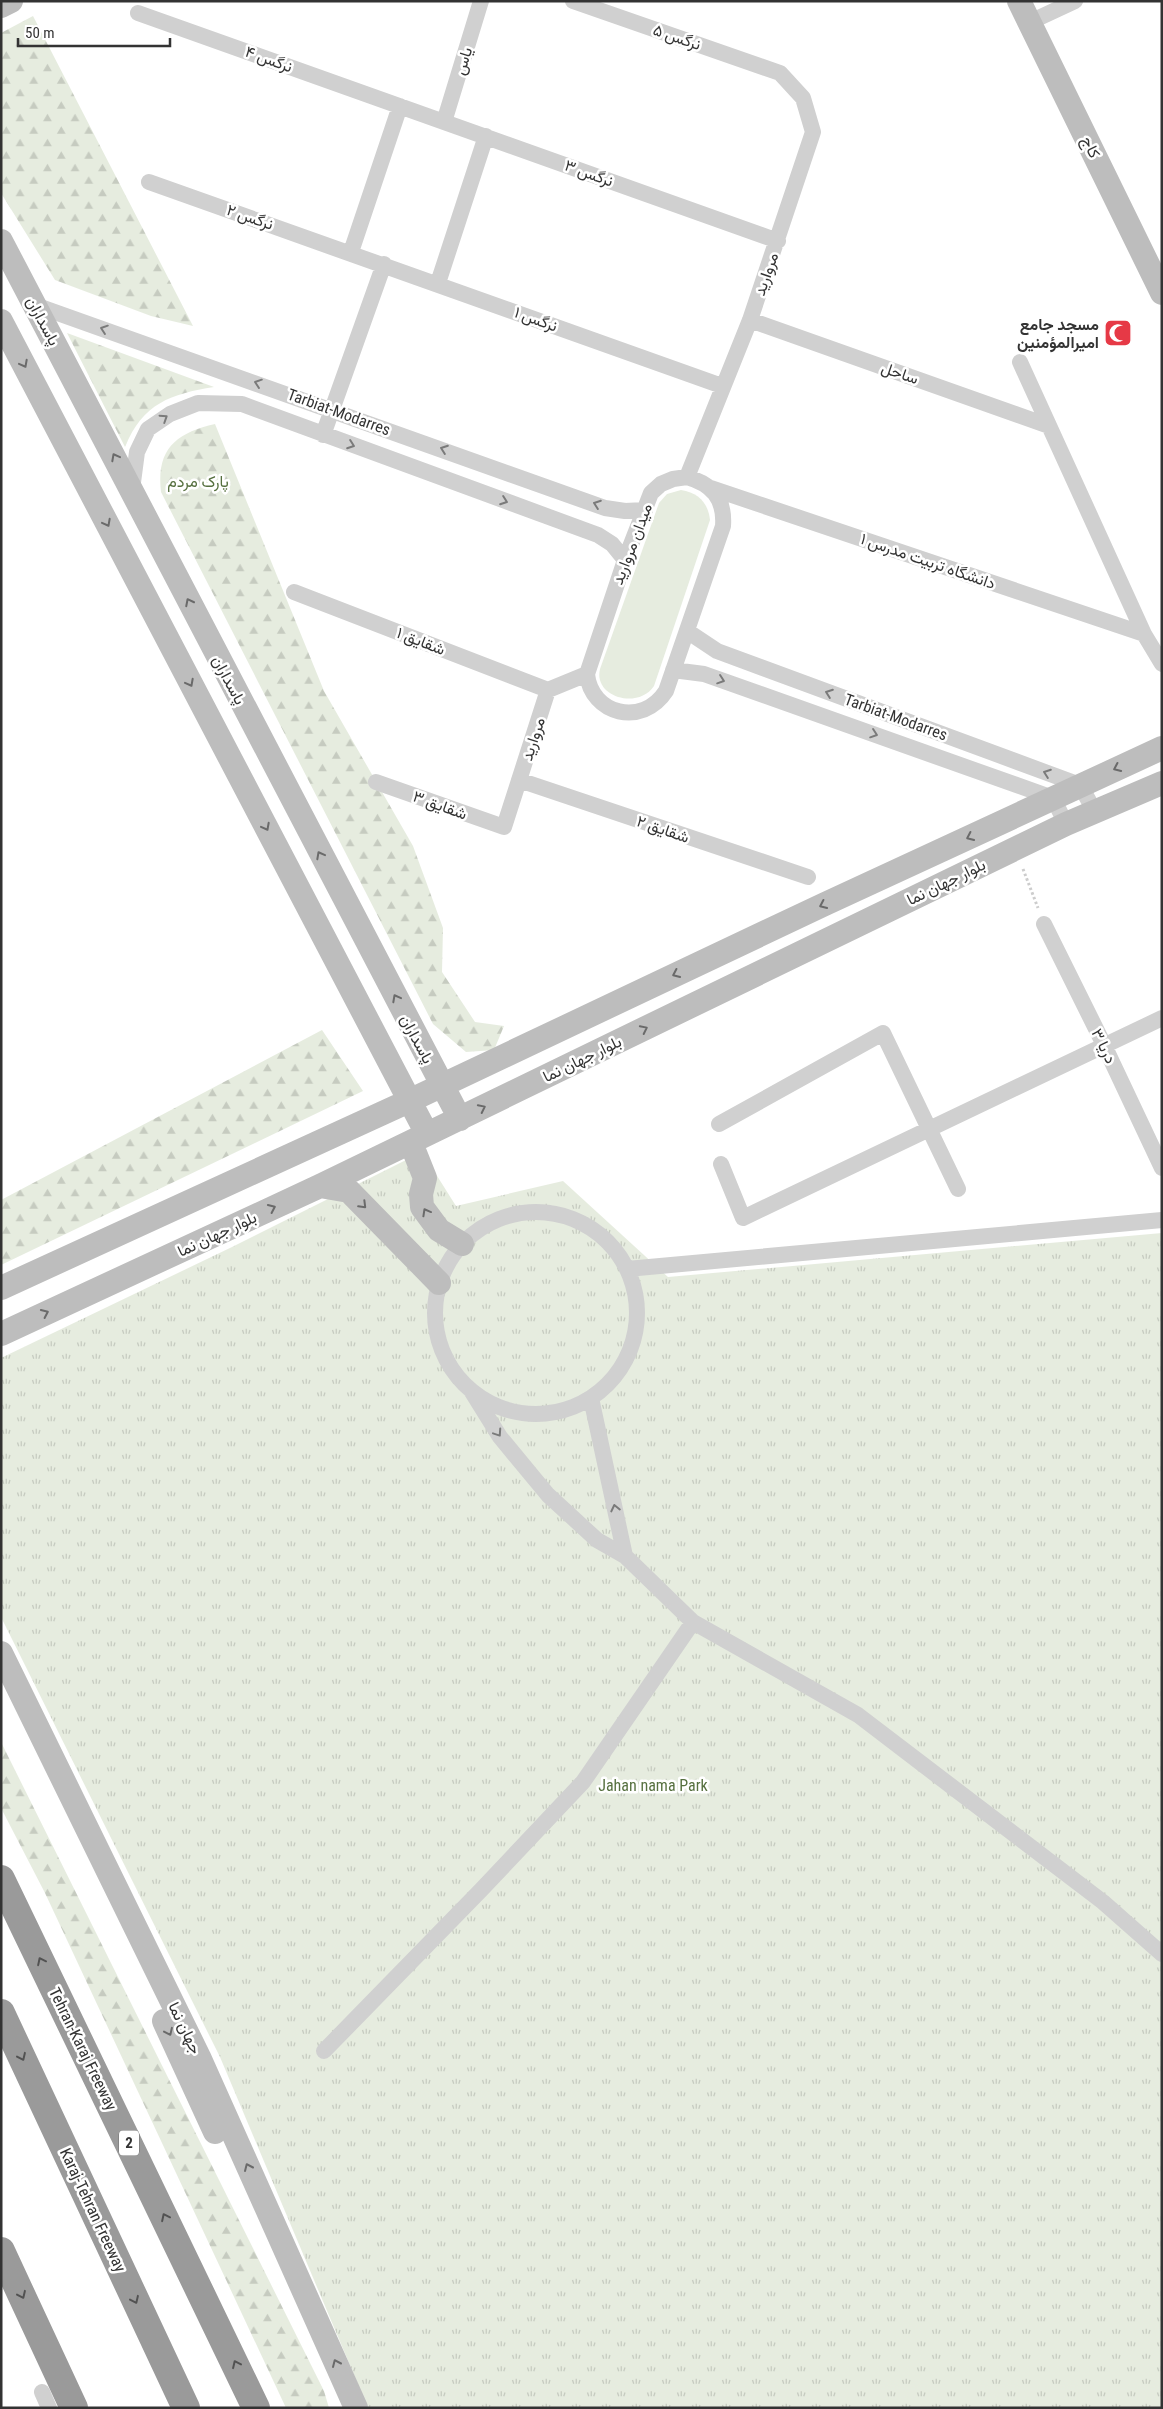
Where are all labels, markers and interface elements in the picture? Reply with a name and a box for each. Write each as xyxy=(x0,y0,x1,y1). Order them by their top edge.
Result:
scale bar xyxy=(18,15,170,47)
street label: ۵ نرگس xyxy=(650,20,703,55)
text: 50 m xyxy=(25,24,55,42)
street label: نرگس ۴ xyxy=(242,42,295,77)
street label: یاس xyxy=(450,45,477,77)
street label: کاج xyxy=(1076,133,1104,162)
street label: نرگس ۳ xyxy=(562,155,616,191)
street label: نرگس ۲ xyxy=(224,200,276,235)
street label: مروارید xyxy=(750,250,783,298)
street label: پاسداران xyxy=(20,293,64,350)
street label: نرگس ۱ xyxy=(512,302,560,336)
place label: مسجد جامع امیرالمؤمنین xyxy=(1017,315,1099,353)
mosque icon: مسجد جامع امیرالمؤمنین xyxy=(1103,318,1133,348)
one-way arrow xyxy=(101,325,109,335)
street label: ساحل xyxy=(878,358,921,389)
one-way arrow xyxy=(18,359,28,368)
one-way arrow xyxy=(254,379,263,389)
street label: Tarbiat-Modarres xyxy=(285,385,393,439)
one-way arrow xyxy=(159,415,168,425)
one-way arrow xyxy=(347,439,355,449)
one-way arrow xyxy=(440,445,449,455)
one-way arrow xyxy=(111,453,121,462)
park label: پارک مردم xyxy=(167,472,229,493)
one-way arrow xyxy=(499,495,508,505)
one-way arrow xyxy=(593,500,601,510)
street label: میدان مروارید xyxy=(608,501,657,588)
one-way arrow xyxy=(101,518,111,527)
street label: ۱ دانشگاه تربیت مدرس xyxy=(858,529,998,594)
one-way arrow xyxy=(184,598,195,607)
street label: شقایق ۱ xyxy=(394,623,448,660)
street label: پاسداران xyxy=(206,652,250,709)
one-way arrow xyxy=(716,674,724,684)
one-way arrow xyxy=(184,678,194,687)
one-way arrow xyxy=(825,689,833,699)
street label: Tarbiat-Modarres xyxy=(842,690,950,744)
street label: مروارید xyxy=(517,715,550,763)
one-way arrow xyxy=(869,728,878,738)
one-way arrow xyxy=(1113,762,1122,773)
one-way arrow xyxy=(1043,769,1052,779)
street label: شقایق ۳ xyxy=(410,786,470,824)
street label: شقایق ۲ xyxy=(634,811,692,848)
one-way arrow xyxy=(260,822,270,831)
one-way arrow xyxy=(966,830,975,841)
one-way arrow xyxy=(316,851,326,860)
street label: بلوار جهان نما xyxy=(904,855,989,910)
one-way arrow xyxy=(819,899,828,909)
one-way arrow xyxy=(672,968,681,979)
one-way arrow xyxy=(392,995,402,1004)
street label: پاسداران xyxy=(394,1011,438,1068)
one-way arrow xyxy=(639,1025,648,1036)
street label: دریا ۳ xyxy=(1087,1025,1121,1067)
street label: بلوار جهان نما xyxy=(540,1032,625,1087)
one-way arrow xyxy=(477,1104,486,1114)
one-way arrow xyxy=(357,1199,366,1208)
one-way arrow xyxy=(267,1204,276,1215)
street label: بلوار جهان نما xyxy=(174,1207,260,1261)
one-way arrow xyxy=(422,1209,432,1218)
one-way arrow xyxy=(40,1310,49,1320)
one-way arrow xyxy=(492,1427,501,1436)
one-way arrow xyxy=(610,1504,621,1513)
park label: Jahan nama Park xyxy=(598,1776,709,1795)
one-way arrow xyxy=(37,1957,47,1966)
street label: Tehran-Karaj Freeway xyxy=(45,1984,121,2114)
street label: جهان نما xyxy=(163,1999,206,2058)
one-way arrow xyxy=(163,2027,174,2036)
one-way arrow xyxy=(16,2052,26,2061)
road number: 2 xyxy=(119,2130,139,2156)
street label: Karaj-Tehran Freeway xyxy=(56,2145,130,2275)
one-way arrow xyxy=(244,2163,255,2172)
one-way arrow xyxy=(161,2213,171,2222)
one-way arrow xyxy=(15,2290,26,2299)
one-way arrow xyxy=(129,2294,139,2303)
one-way arrow xyxy=(332,2359,342,2368)
one-way arrow xyxy=(231,2360,242,2369)

